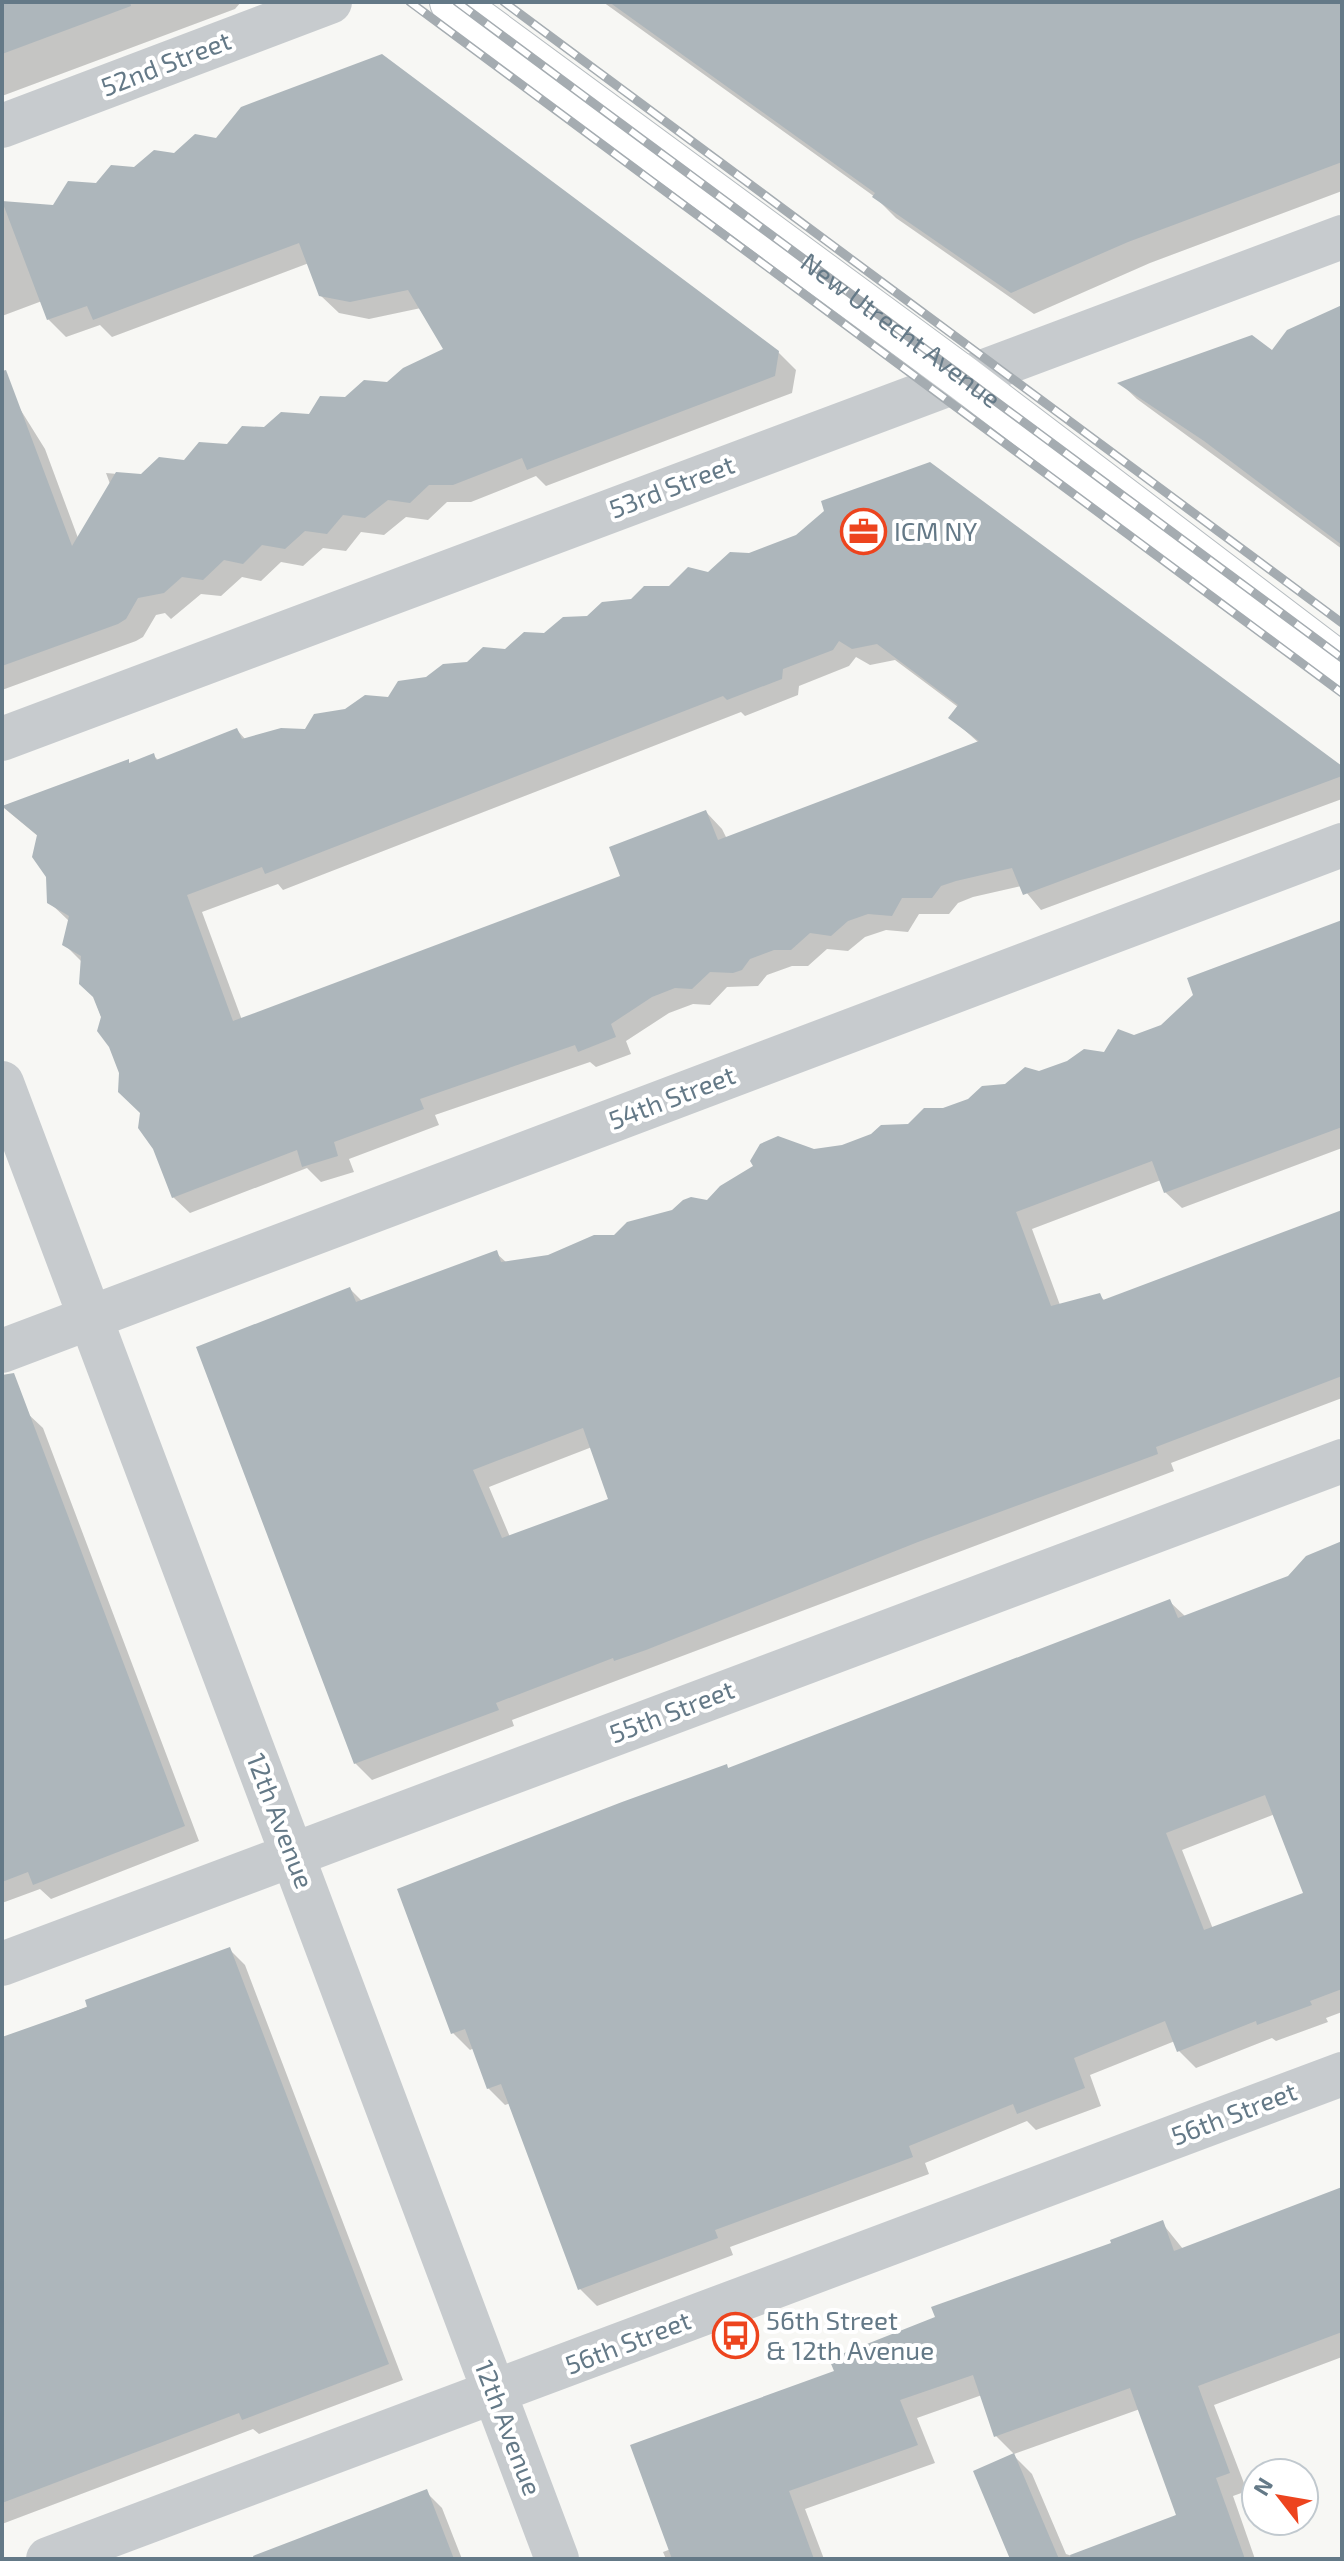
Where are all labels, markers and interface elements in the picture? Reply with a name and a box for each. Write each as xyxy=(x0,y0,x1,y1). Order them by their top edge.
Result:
street label: 52nd Street xyxy=(96,24,235,102)
street label: New Utrecht Avenue xyxy=(796,245,1007,414)
street label: 53rd Street xyxy=(605,448,738,524)
office icon: ICM NY xyxy=(839,508,887,556)
place label: ICM NY xyxy=(894,515,978,546)
street label: 54th Street xyxy=(604,1058,739,1135)
street label: 55th Street xyxy=(605,1673,738,1749)
street label: 12th Avenue xyxy=(241,1748,321,1892)
street label: 56th Street xyxy=(1166,2074,1301,2151)
street label: 56th Street xyxy=(560,2303,695,2380)
place label: 56th Street & 12th Avenue xyxy=(766,2304,934,2365)
bus stop icon: 56th Street & 12th Avenue xyxy=(711,2312,759,2360)
street label: 12th Avenue xyxy=(469,2355,549,2499)
north arrow xyxy=(1240,2457,1320,2537)
text: N xyxy=(1247,2473,1277,2500)

